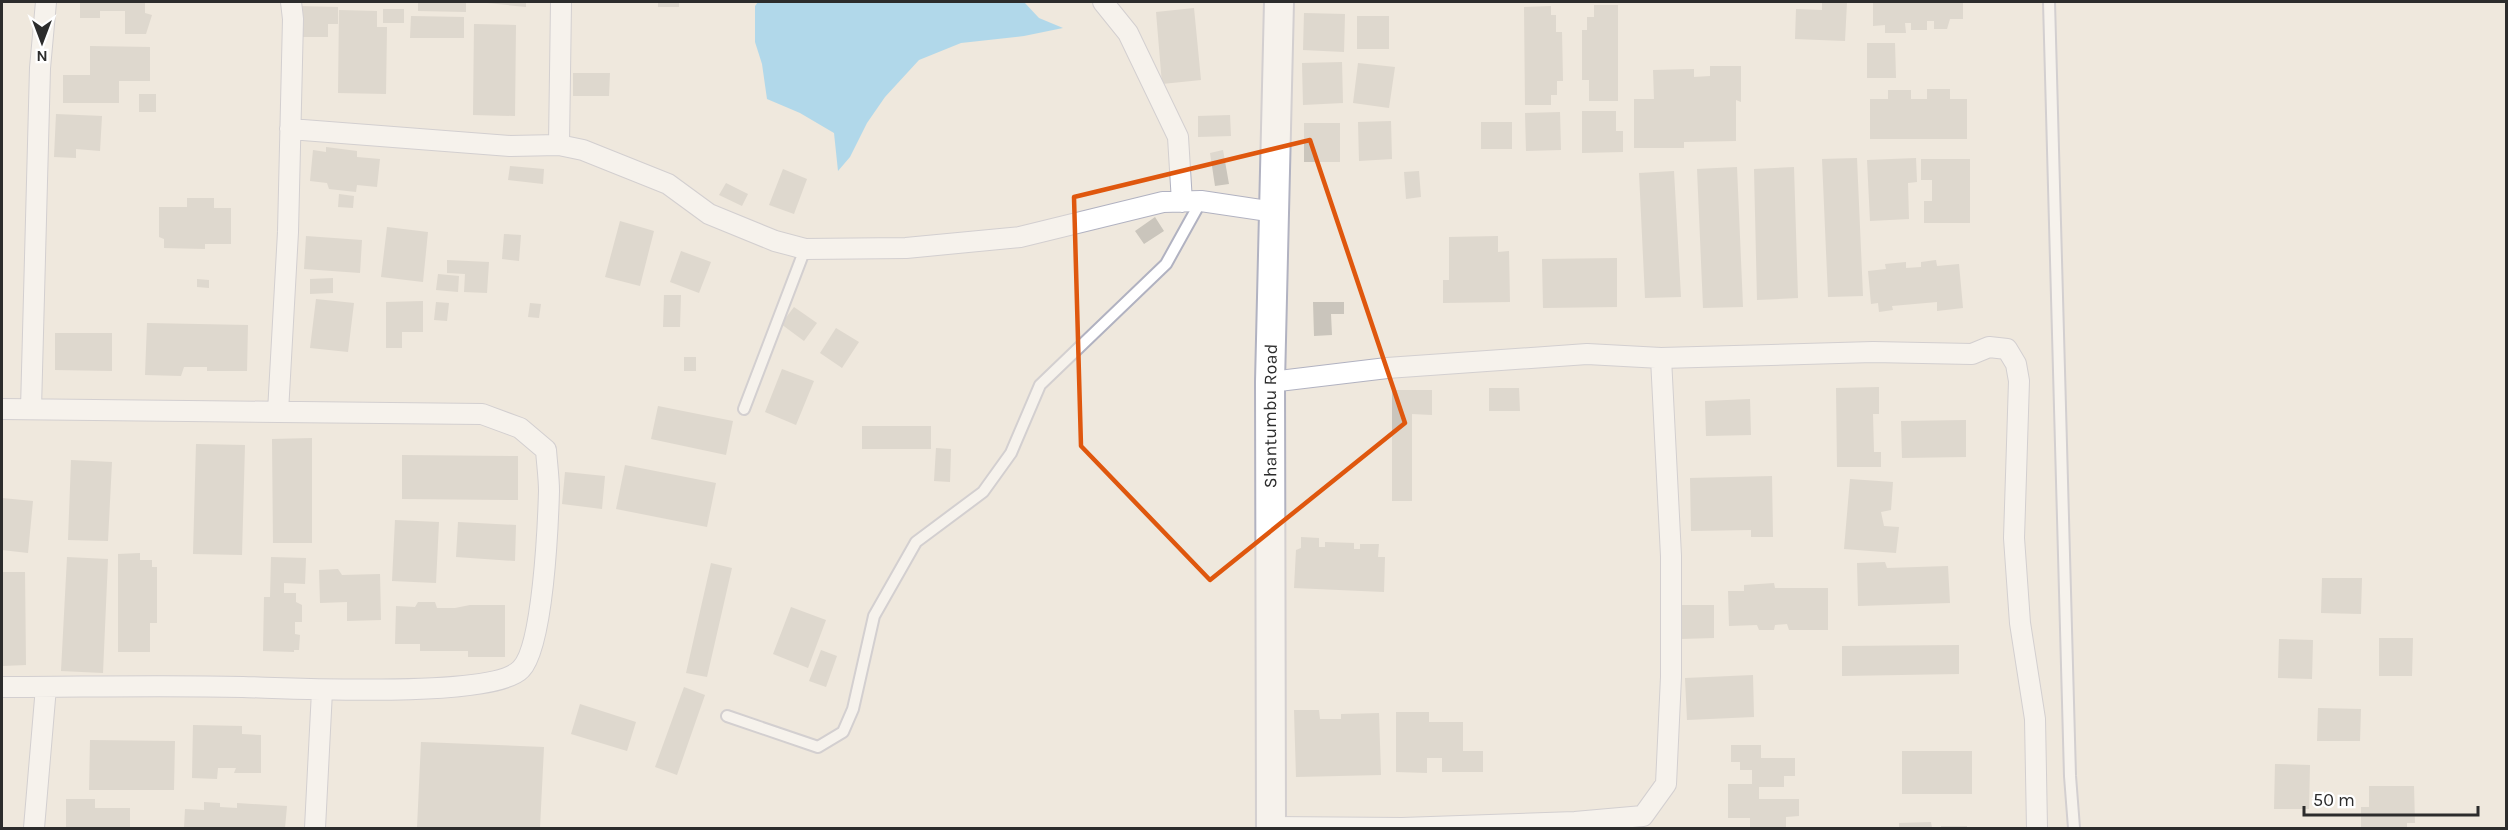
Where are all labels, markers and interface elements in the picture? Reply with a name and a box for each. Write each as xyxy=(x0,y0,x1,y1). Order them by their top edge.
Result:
north arrow xyxy=(12,12,72,72)
text: N xyxy=(36,47,48,66)
street label: Shantumbu Road xyxy=(1259,344,1282,488)
scale bar xyxy=(2304,779,2478,817)
text: 50 m xyxy=(2313,789,2355,811)

